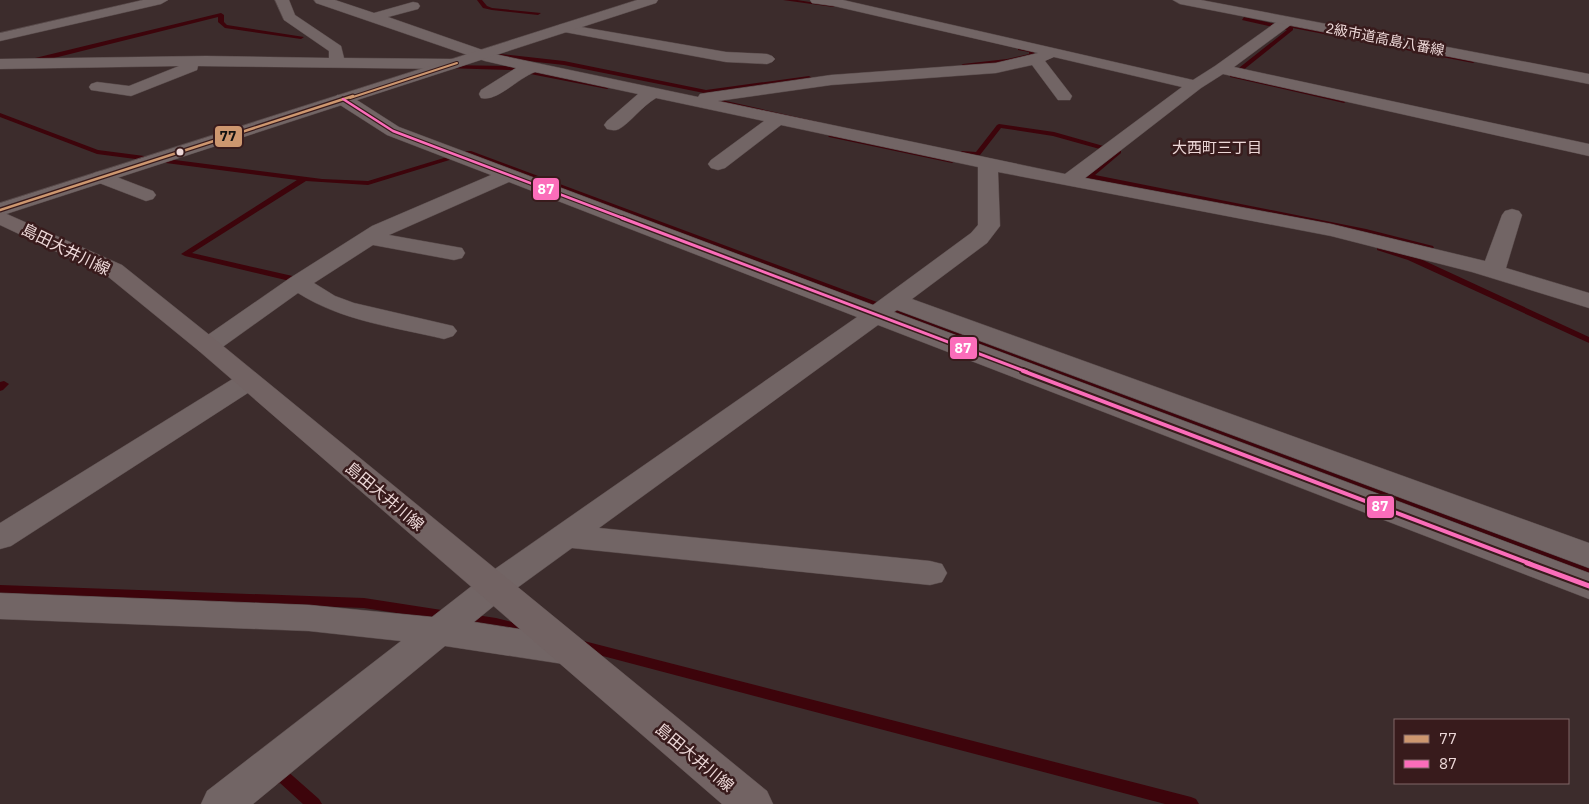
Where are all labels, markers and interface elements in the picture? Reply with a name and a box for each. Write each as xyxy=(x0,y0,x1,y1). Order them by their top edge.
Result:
street label: 2級市道高島八番線 xyxy=(1324,19,1446,59)
line badge: 77 xyxy=(214,125,243,148)
text: 77 xyxy=(220,127,236,145)
district label: 大西町三丁目 xyxy=(1172,138,1262,157)
unlabelled marker xyxy=(175,147,185,157)
line badge: 87 xyxy=(532,177,560,201)
text: 87 xyxy=(538,180,554,198)
street label: 島田大井川線 xyxy=(18,219,114,279)
line badge: 87 xyxy=(949,336,978,360)
text: 87 xyxy=(955,339,971,357)
street label: 島田大井川線 xyxy=(342,457,428,535)
line badge: 87 xyxy=(1366,495,1395,519)
text: 87 xyxy=(1372,497,1388,515)
street label: 島田大井川線 xyxy=(652,718,738,796)
legend xyxy=(1394,719,1569,784)
text: 77 xyxy=(1439,729,1457,748)
text: 87 xyxy=(1439,754,1457,773)

